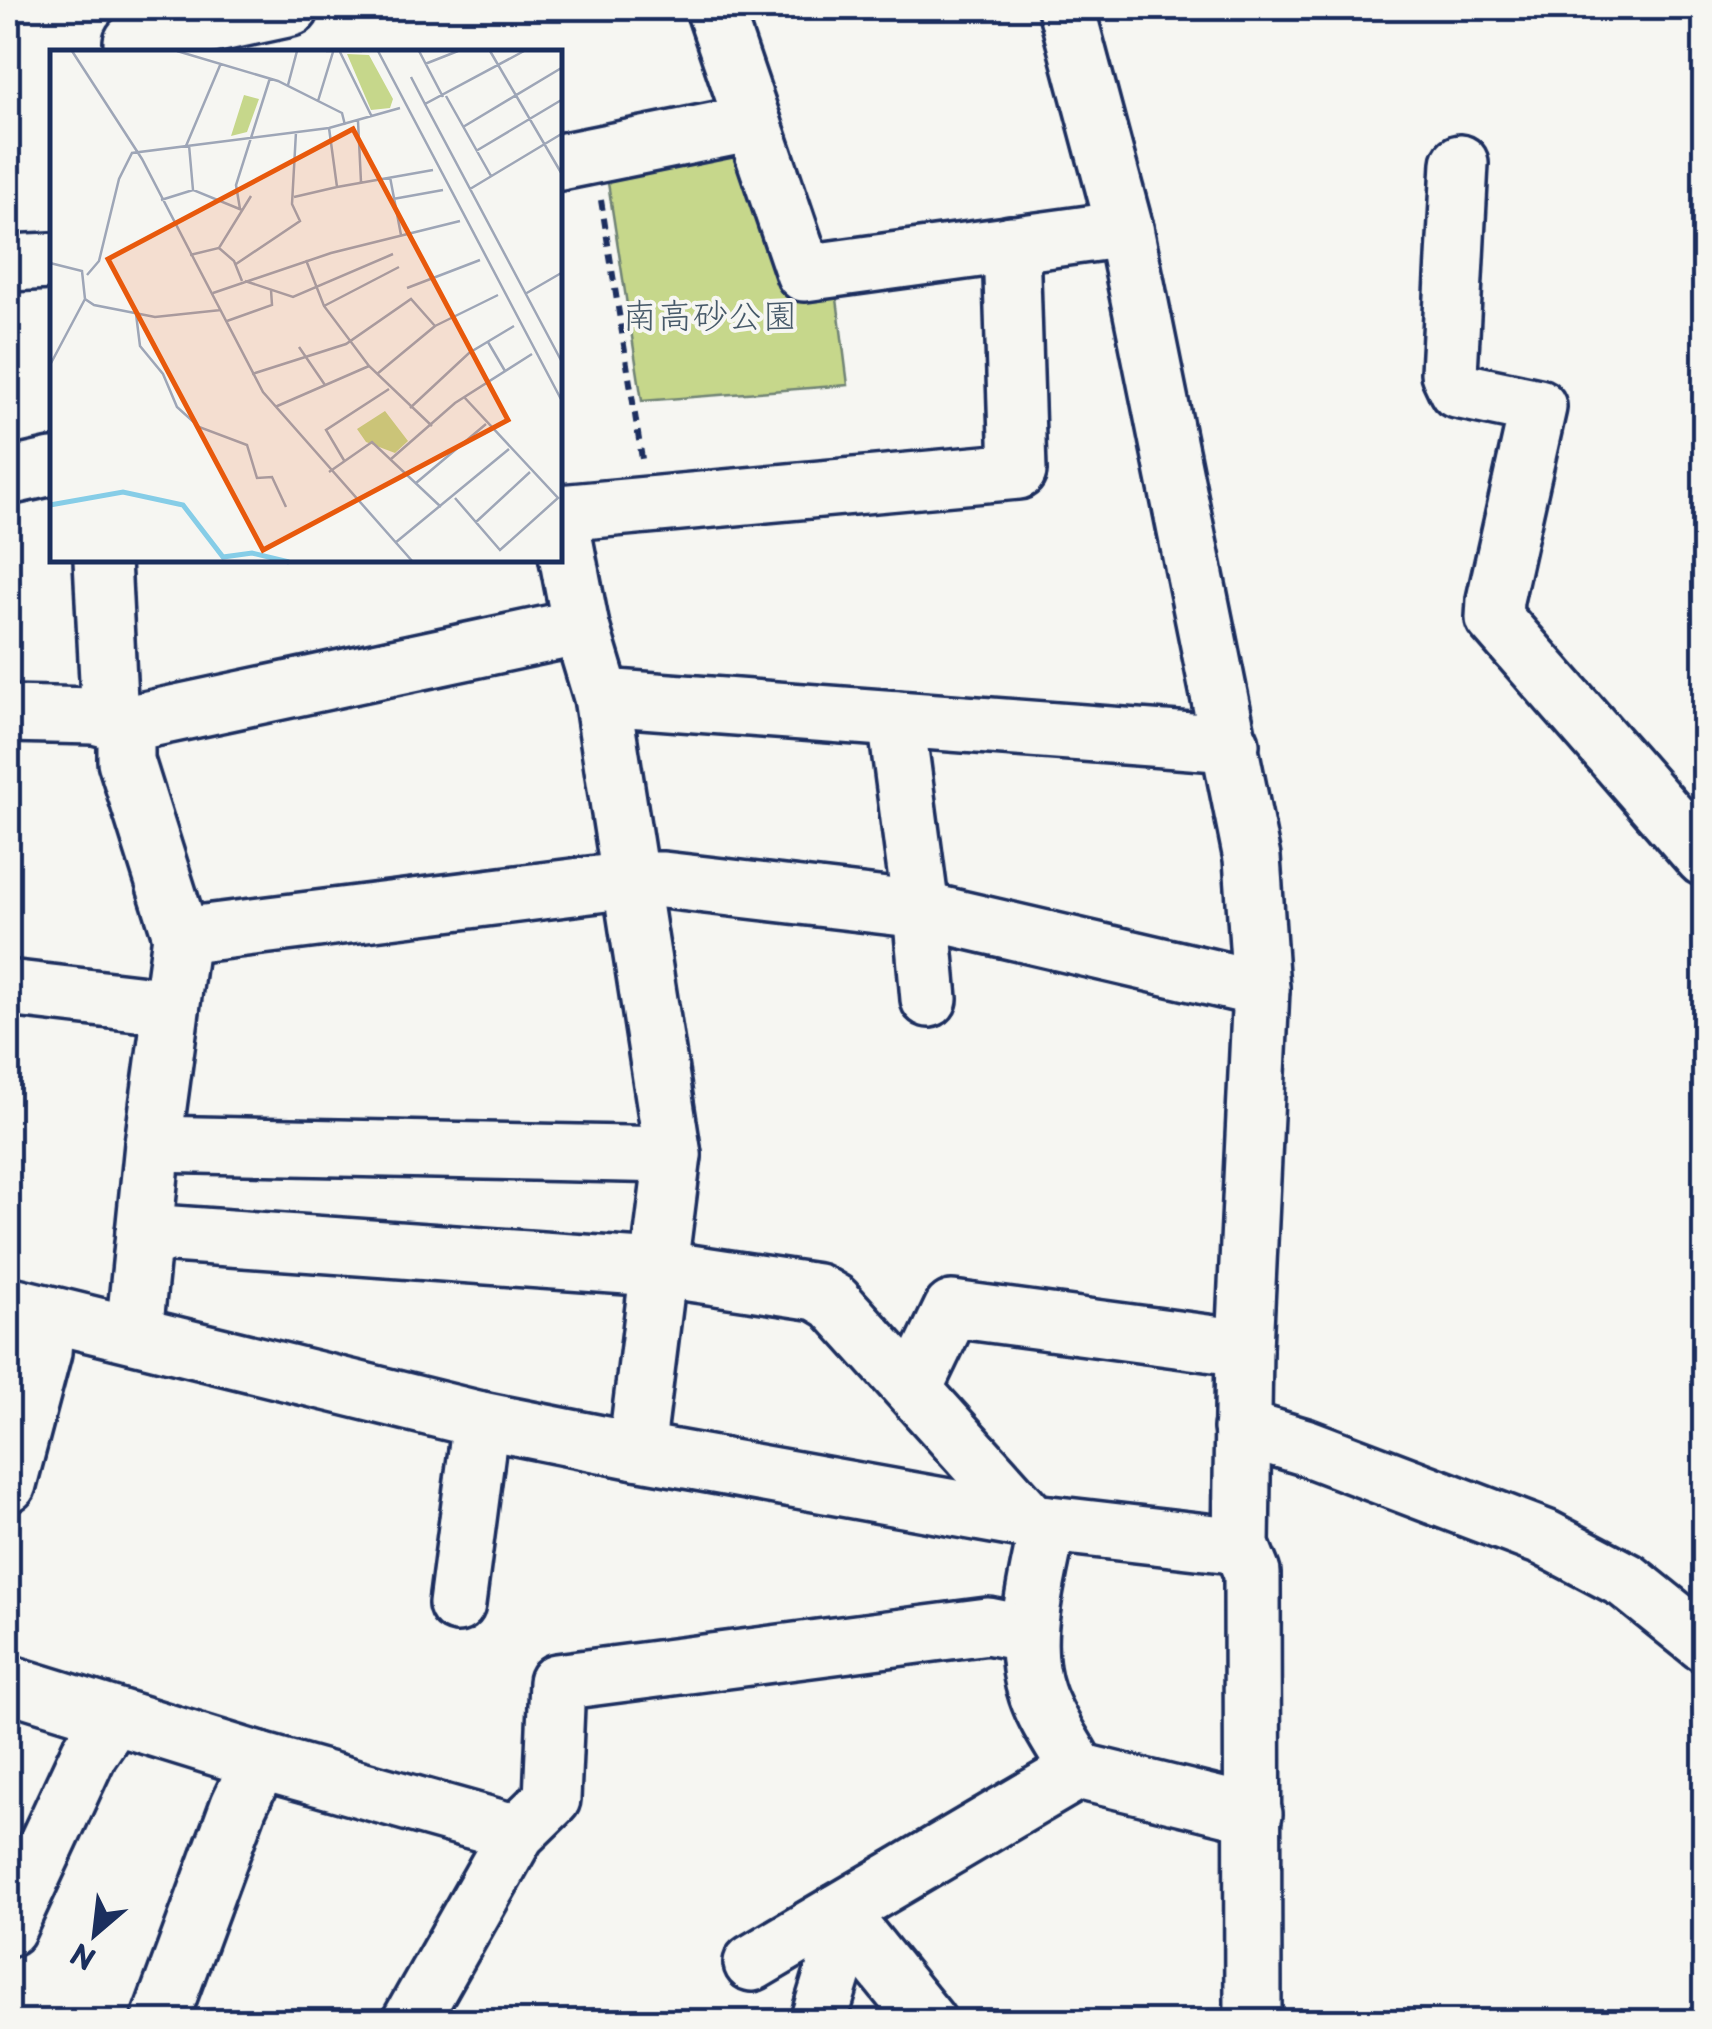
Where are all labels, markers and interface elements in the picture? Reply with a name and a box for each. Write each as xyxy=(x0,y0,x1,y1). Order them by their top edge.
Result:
inset map xyxy=(50,50,562,562)
park label: 南高砂公園 xyxy=(622,287,798,340)
north arrow xyxy=(45,1884,145,1984)
text: N xyxy=(63,1933,102,1982)

